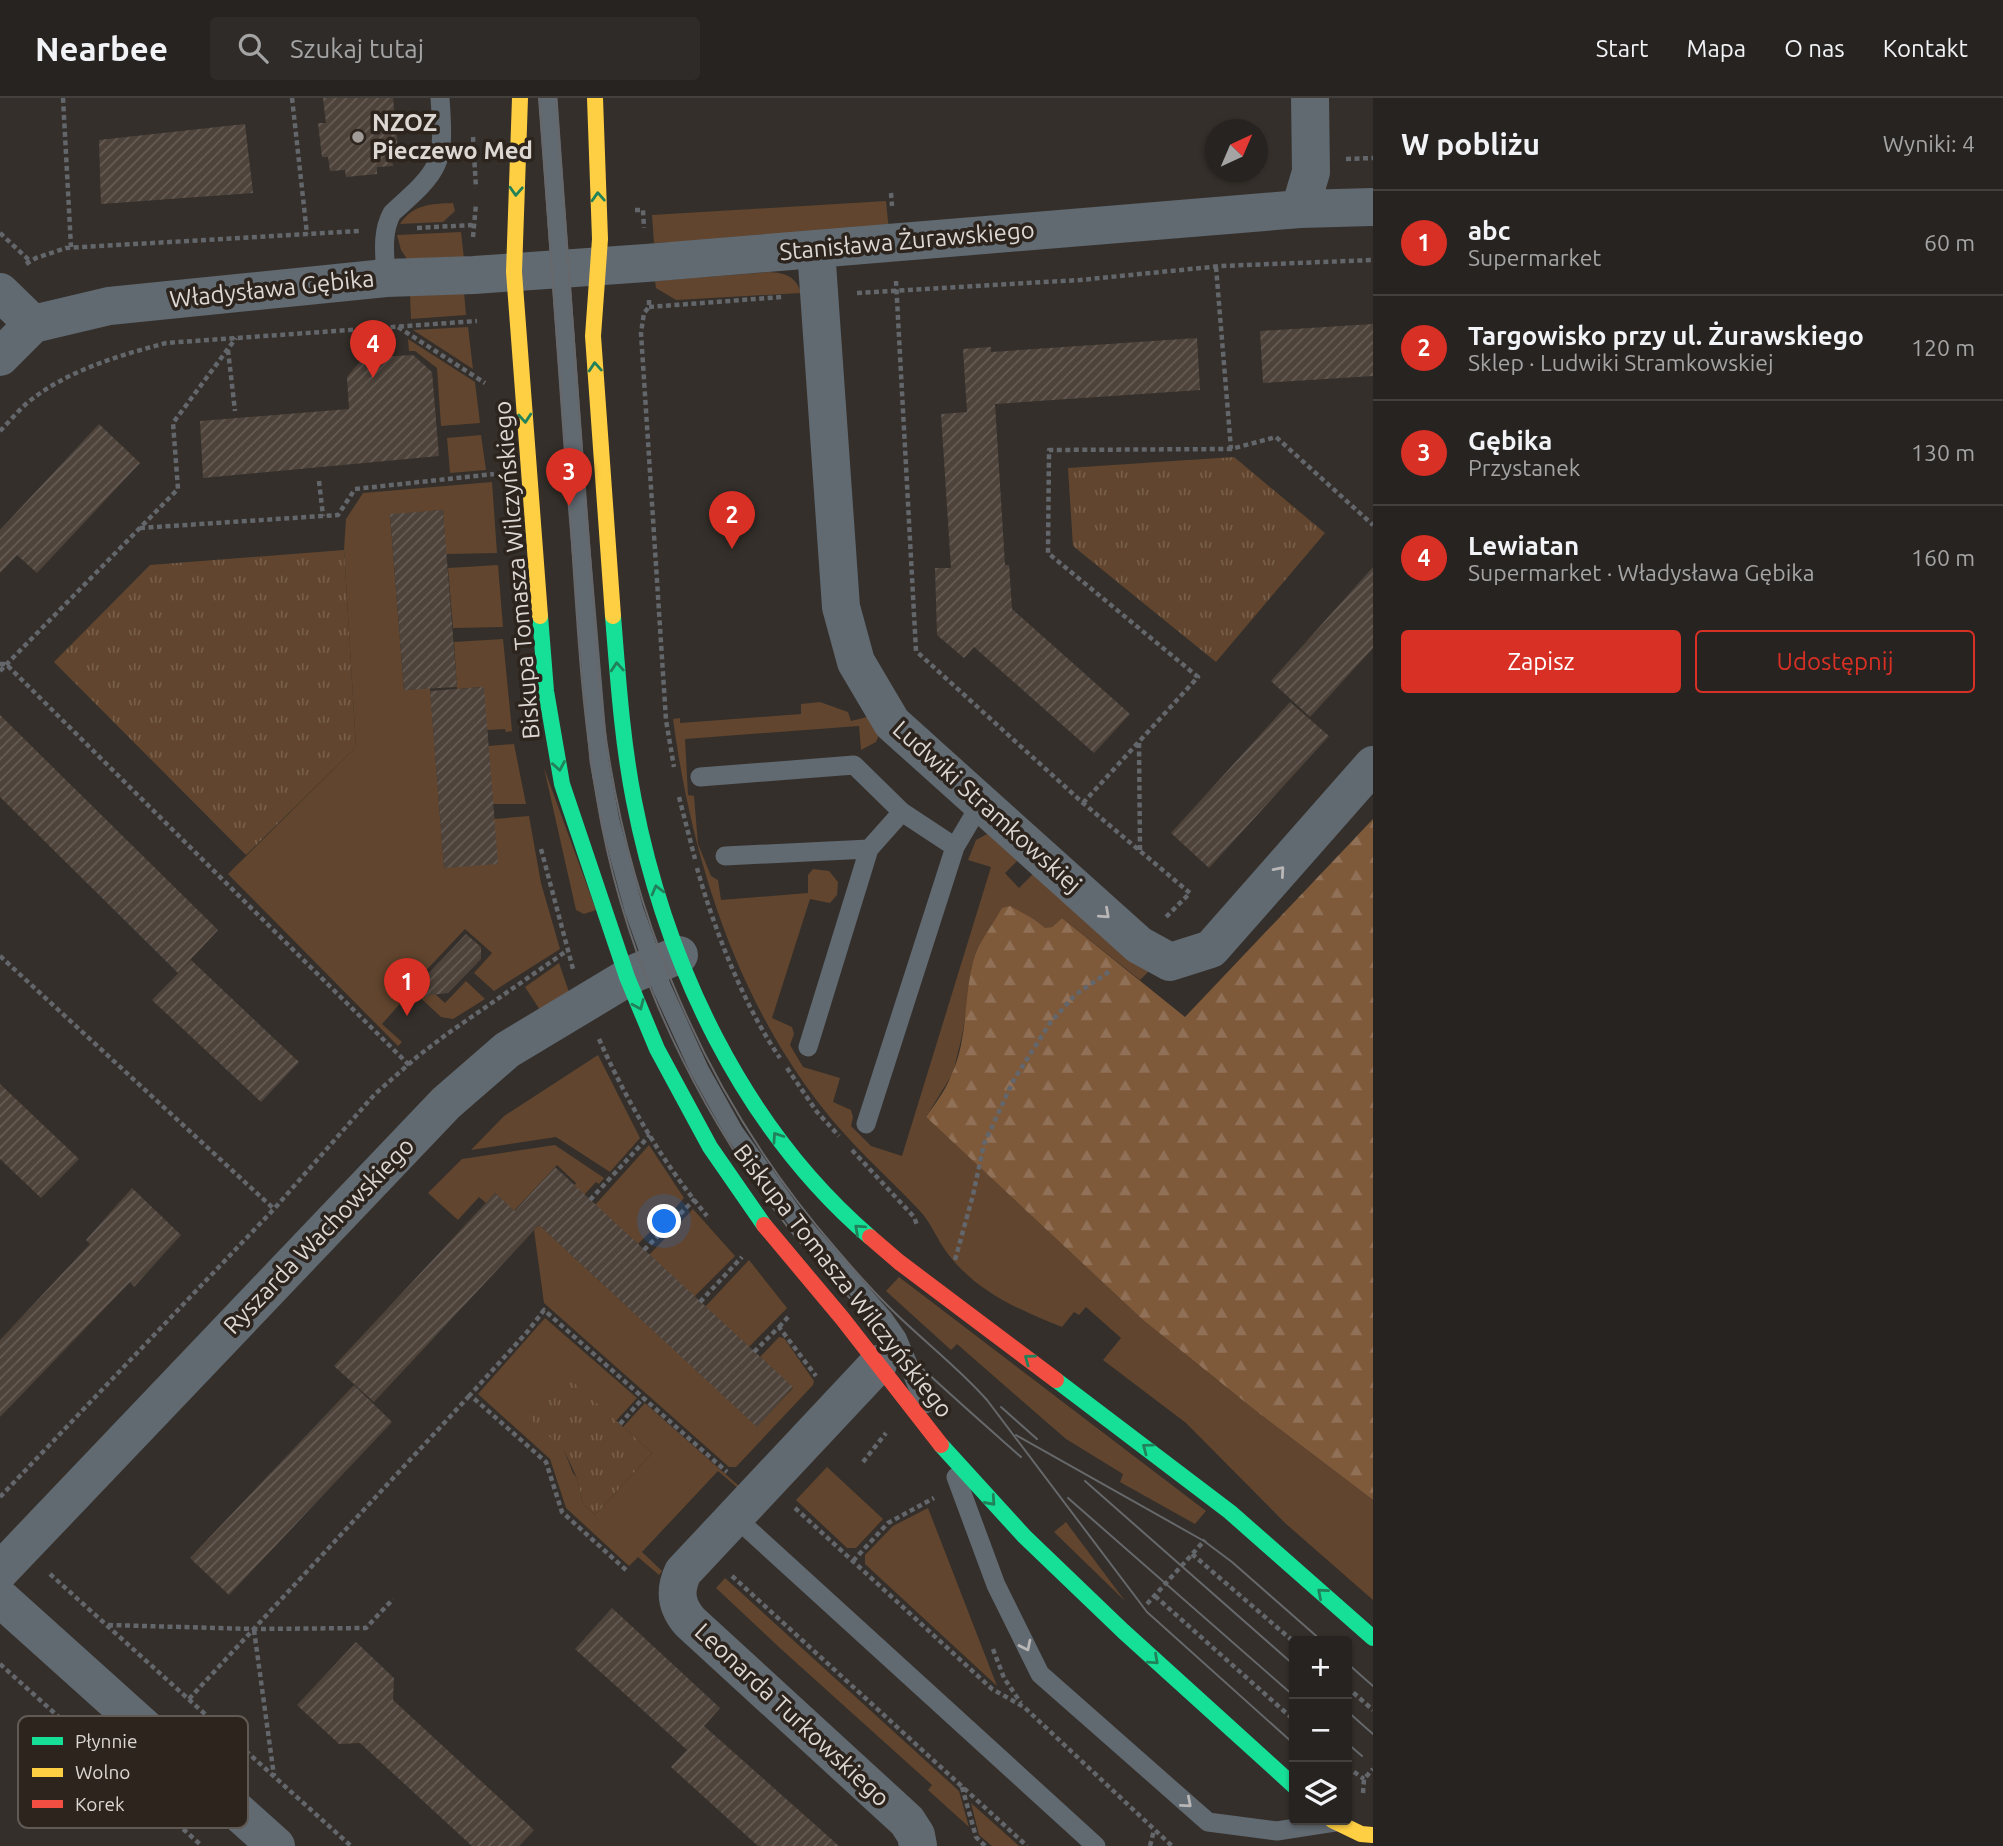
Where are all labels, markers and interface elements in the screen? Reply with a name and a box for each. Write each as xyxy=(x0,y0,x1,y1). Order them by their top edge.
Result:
search box xyxy=(210,17,700,80)
icon: search xyxy=(234,29,272,67)
text: Nearbee xyxy=(35,30,168,67)
text: Szukaj tutaj xyxy=(290,34,424,63)
text: Start xyxy=(1596,35,1649,62)
text: Mapa xyxy=(1687,35,1746,62)
text: O nas xyxy=(1784,35,1845,62)
text: Kontakt xyxy=(1883,35,1968,62)
place label: NZOZ Pieczewo Med xyxy=(372,109,533,164)
north arrow xyxy=(1205,119,1268,182)
text: W pobliżu xyxy=(1401,127,1540,161)
marker: NZOZ Pieczewo Med xyxy=(350,129,366,145)
text: Wyniki: 4 xyxy=(1883,131,1975,156)
one-way arrow xyxy=(509,185,524,196)
one-way arrow xyxy=(591,192,606,203)
street label: Stanisława Żurawskiego xyxy=(778,216,1036,265)
text: abc xyxy=(1468,216,1510,245)
text: 1 xyxy=(1418,230,1430,255)
text: 60 m xyxy=(1924,230,1975,255)
text: Supermarket xyxy=(1468,245,1601,270)
street label: Władysława Gębika xyxy=(168,264,376,313)
pin: 4 xyxy=(350,320,396,378)
text: Targowisko przy ul. Żurawskiego xyxy=(1468,321,1864,350)
text: 2 xyxy=(1418,335,1430,360)
text: 120 m xyxy=(1911,335,1975,360)
text: Sklep · Ludwiki Stramkowskiej xyxy=(1468,350,1774,375)
one-way arrow xyxy=(588,361,603,372)
street label: Biskupa Tomasza Wilczyńskiego xyxy=(488,400,545,740)
one-way arrow xyxy=(517,412,532,423)
text: Gębika xyxy=(1468,426,1552,455)
text: 3 xyxy=(1418,440,1430,465)
text: 130 m xyxy=(1911,440,1975,465)
pin: 3 xyxy=(546,448,592,506)
text: Przystanek xyxy=(1468,455,1580,480)
pin: 2 xyxy=(709,491,755,549)
text: Lewiatan xyxy=(1468,531,1579,560)
text: 4 xyxy=(1418,545,1430,570)
text: 160 m xyxy=(1911,545,1975,570)
text: Supermarket · Władysława Gębika xyxy=(1468,560,1815,585)
button: Zapisz xyxy=(1401,630,1681,693)
button: Udostępnij xyxy=(1695,630,1975,693)
one-way arrow xyxy=(610,661,625,672)
street label: Ludwiki Stramkowskiej xyxy=(888,715,1087,898)
one-way arrow xyxy=(551,760,566,772)
one-way arrow xyxy=(1272,866,1284,879)
one-way arrow xyxy=(651,884,665,896)
one-way arrow xyxy=(1097,906,1110,919)
pin: 1 xyxy=(384,958,430,1016)
one-way arrow xyxy=(630,998,644,1010)
street label: Ryszarda Wachowskiego xyxy=(218,1132,419,1339)
one-way arrow xyxy=(773,1132,785,1145)
street label: Biskupa Tomasza Wilczyńskiego xyxy=(728,1139,959,1423)
your location xyxy=(647,1204,681,1238)
one-way arrow xyxy=(854,1224,867,1237)
one-way arrow xyxy=(1024,1355,1037,1368)
one-way arrow xyxy=(1142,1444,1154,1456)
one-way arrow xyxy=(983,1493,996,1506)
one-way arrow xyxy=(1317,1589,1330,1601)
street label: Leonarda Turkowskiego xyxy=(690,1618,895,1812)
map controls xyxy=(1289,1636,1352,1825)
button: + xyxy=(1289,1636,1352,1699)
one-way arrow xyxy=(1018,1639,1032,1651)
one-way arrow xyxy=(1146,1651,1159,1664)
button: − xyxy=(1289,1699,1352,1762)
legend xyxy=(18,1716,248,1828)
text: Płynnie xyxy=(75,1730,137,1752)
text: Wolno xyxy=(75,1761,130,1783)
button: layers xyxy=(1289,1762,1352,1825)
text: Korek xyxy=(75,1793,125,1815)
one-way arrow xyxy=(1179,1795,1192,1808)

